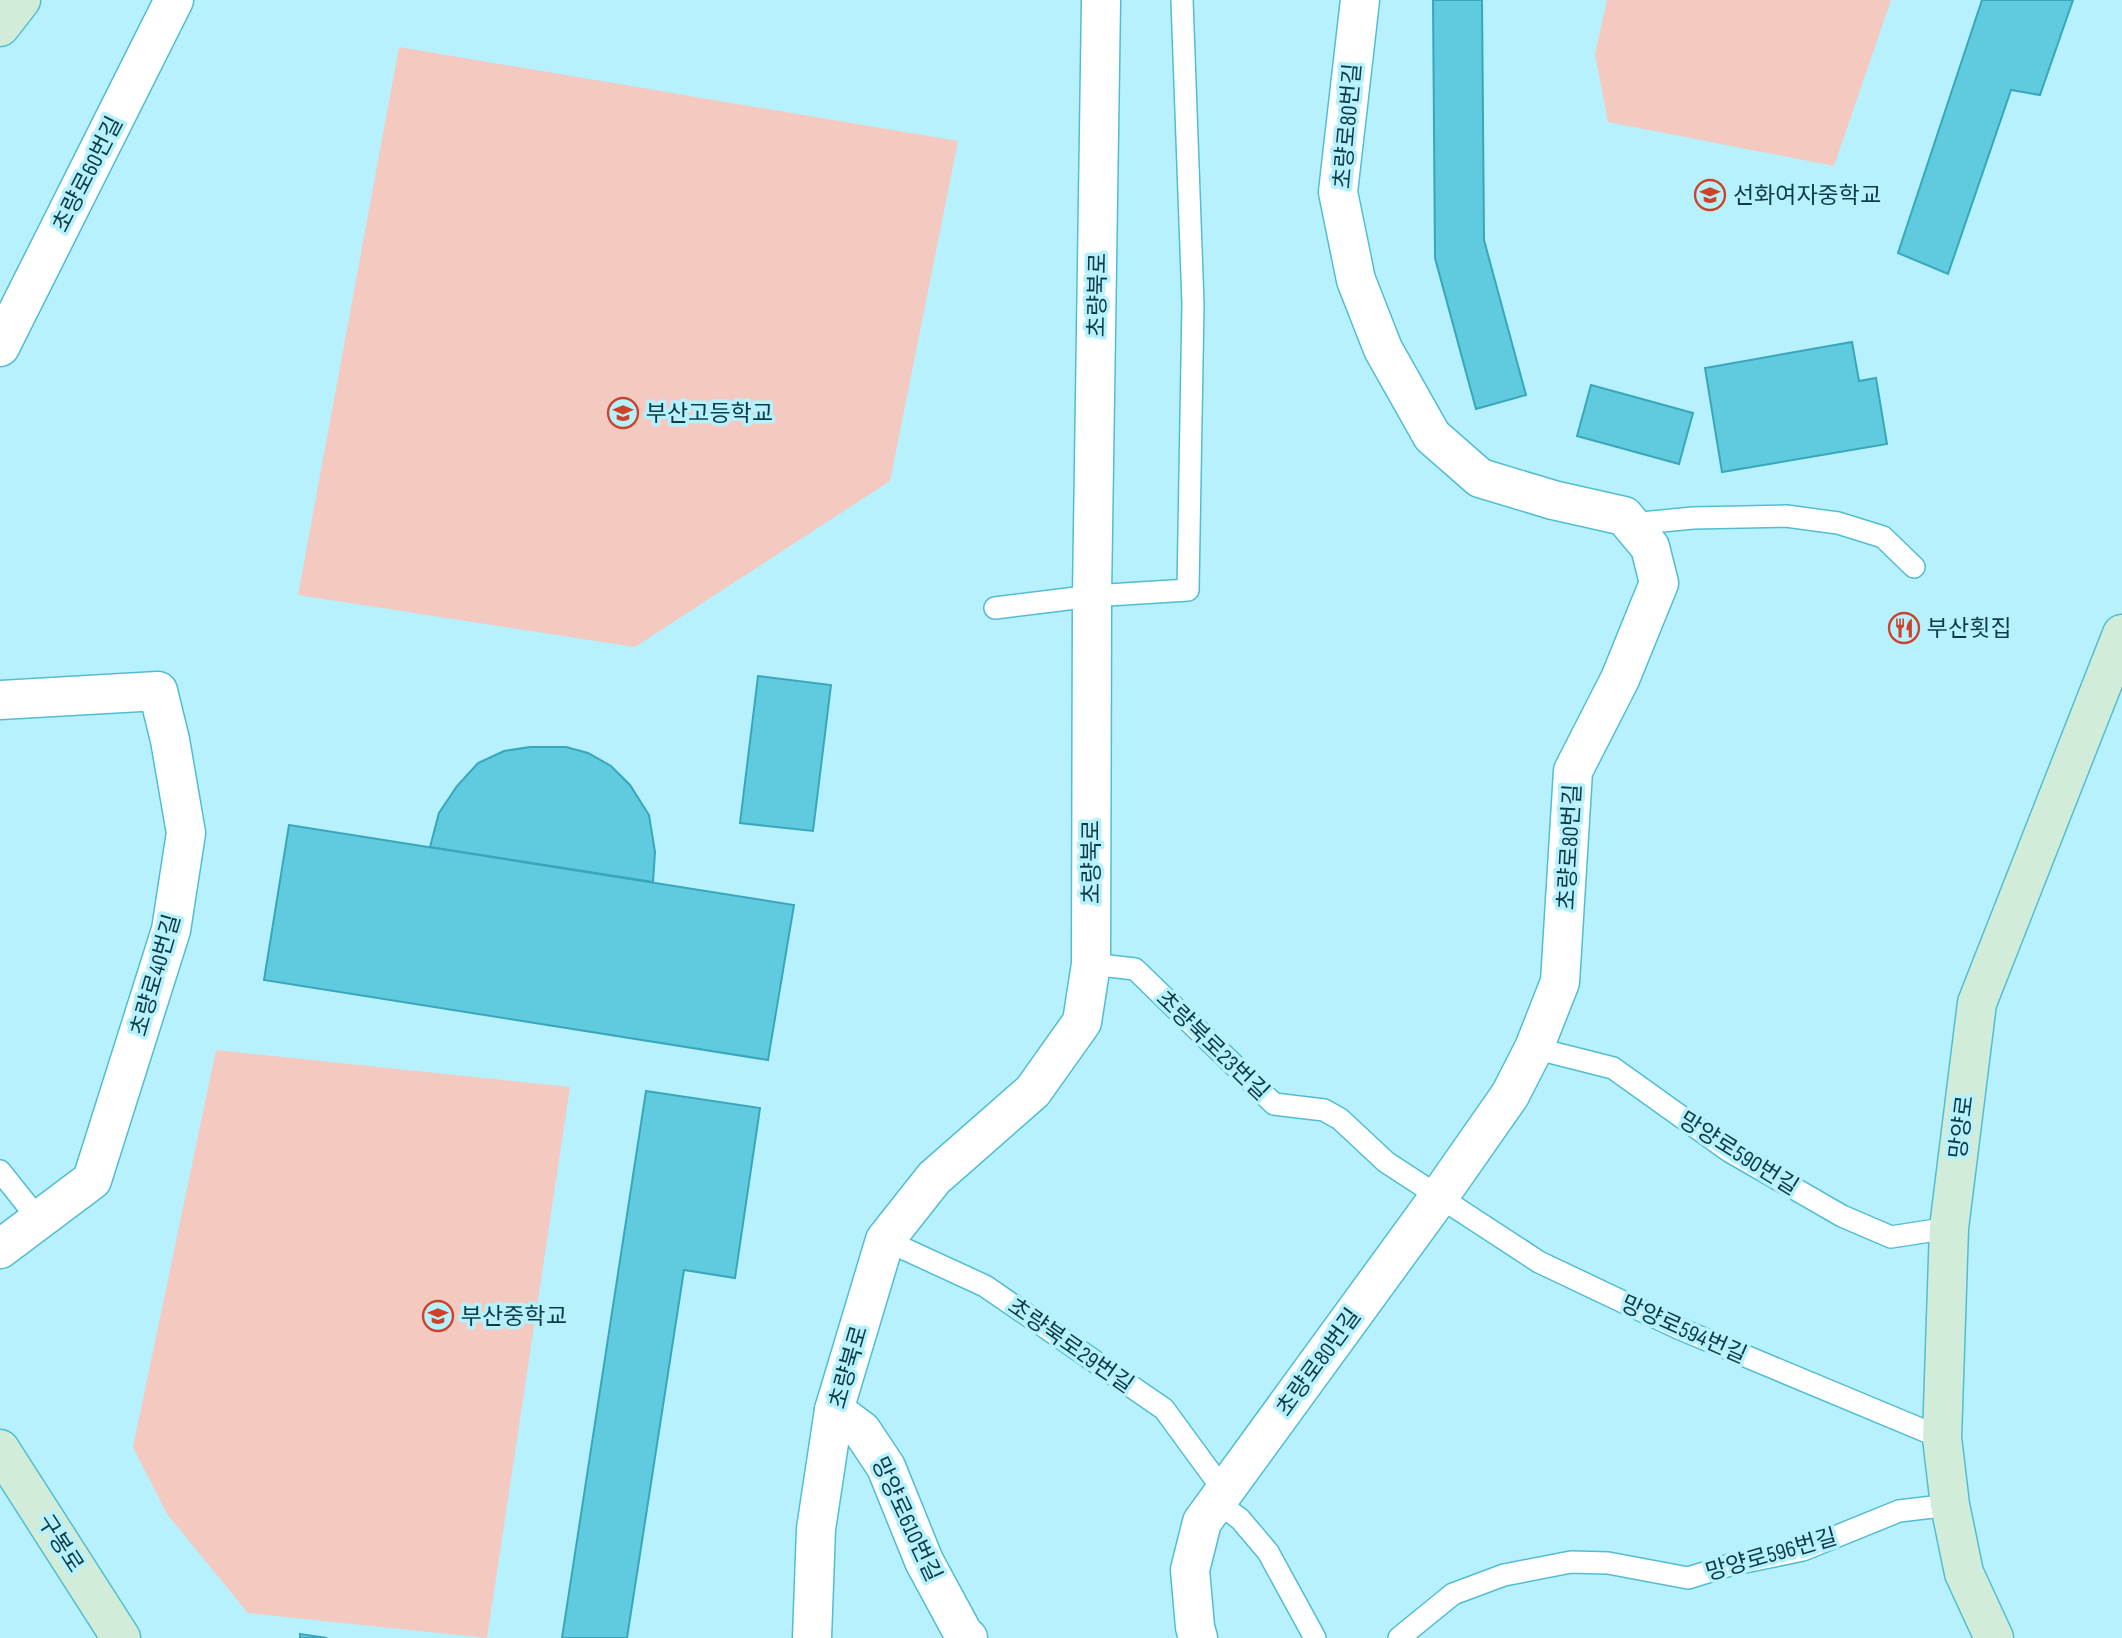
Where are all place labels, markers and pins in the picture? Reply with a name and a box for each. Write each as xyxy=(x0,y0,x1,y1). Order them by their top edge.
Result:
school or university icon: 선화여자중학교 xyxy=(1693,178,1727,212)
place label: 선화여자중학교 xyxy=(1733,182,1881,210)
school or university icon: 부산고등학교 xyxy=(606,396,640,430)
place label: 부산고등학교 xyxy=(646,400,773,428)
restaurant icon: 부산횟집 xyxy=(1887,611,1921,645)
place label: 부산횟집 xyxy=(1927,615,2012,643)
school or university icon: 부산중학교 xyxy=(421,1299,455,1333)
place label: 부산중학교 xyxy=(461,1303,567,1331)

